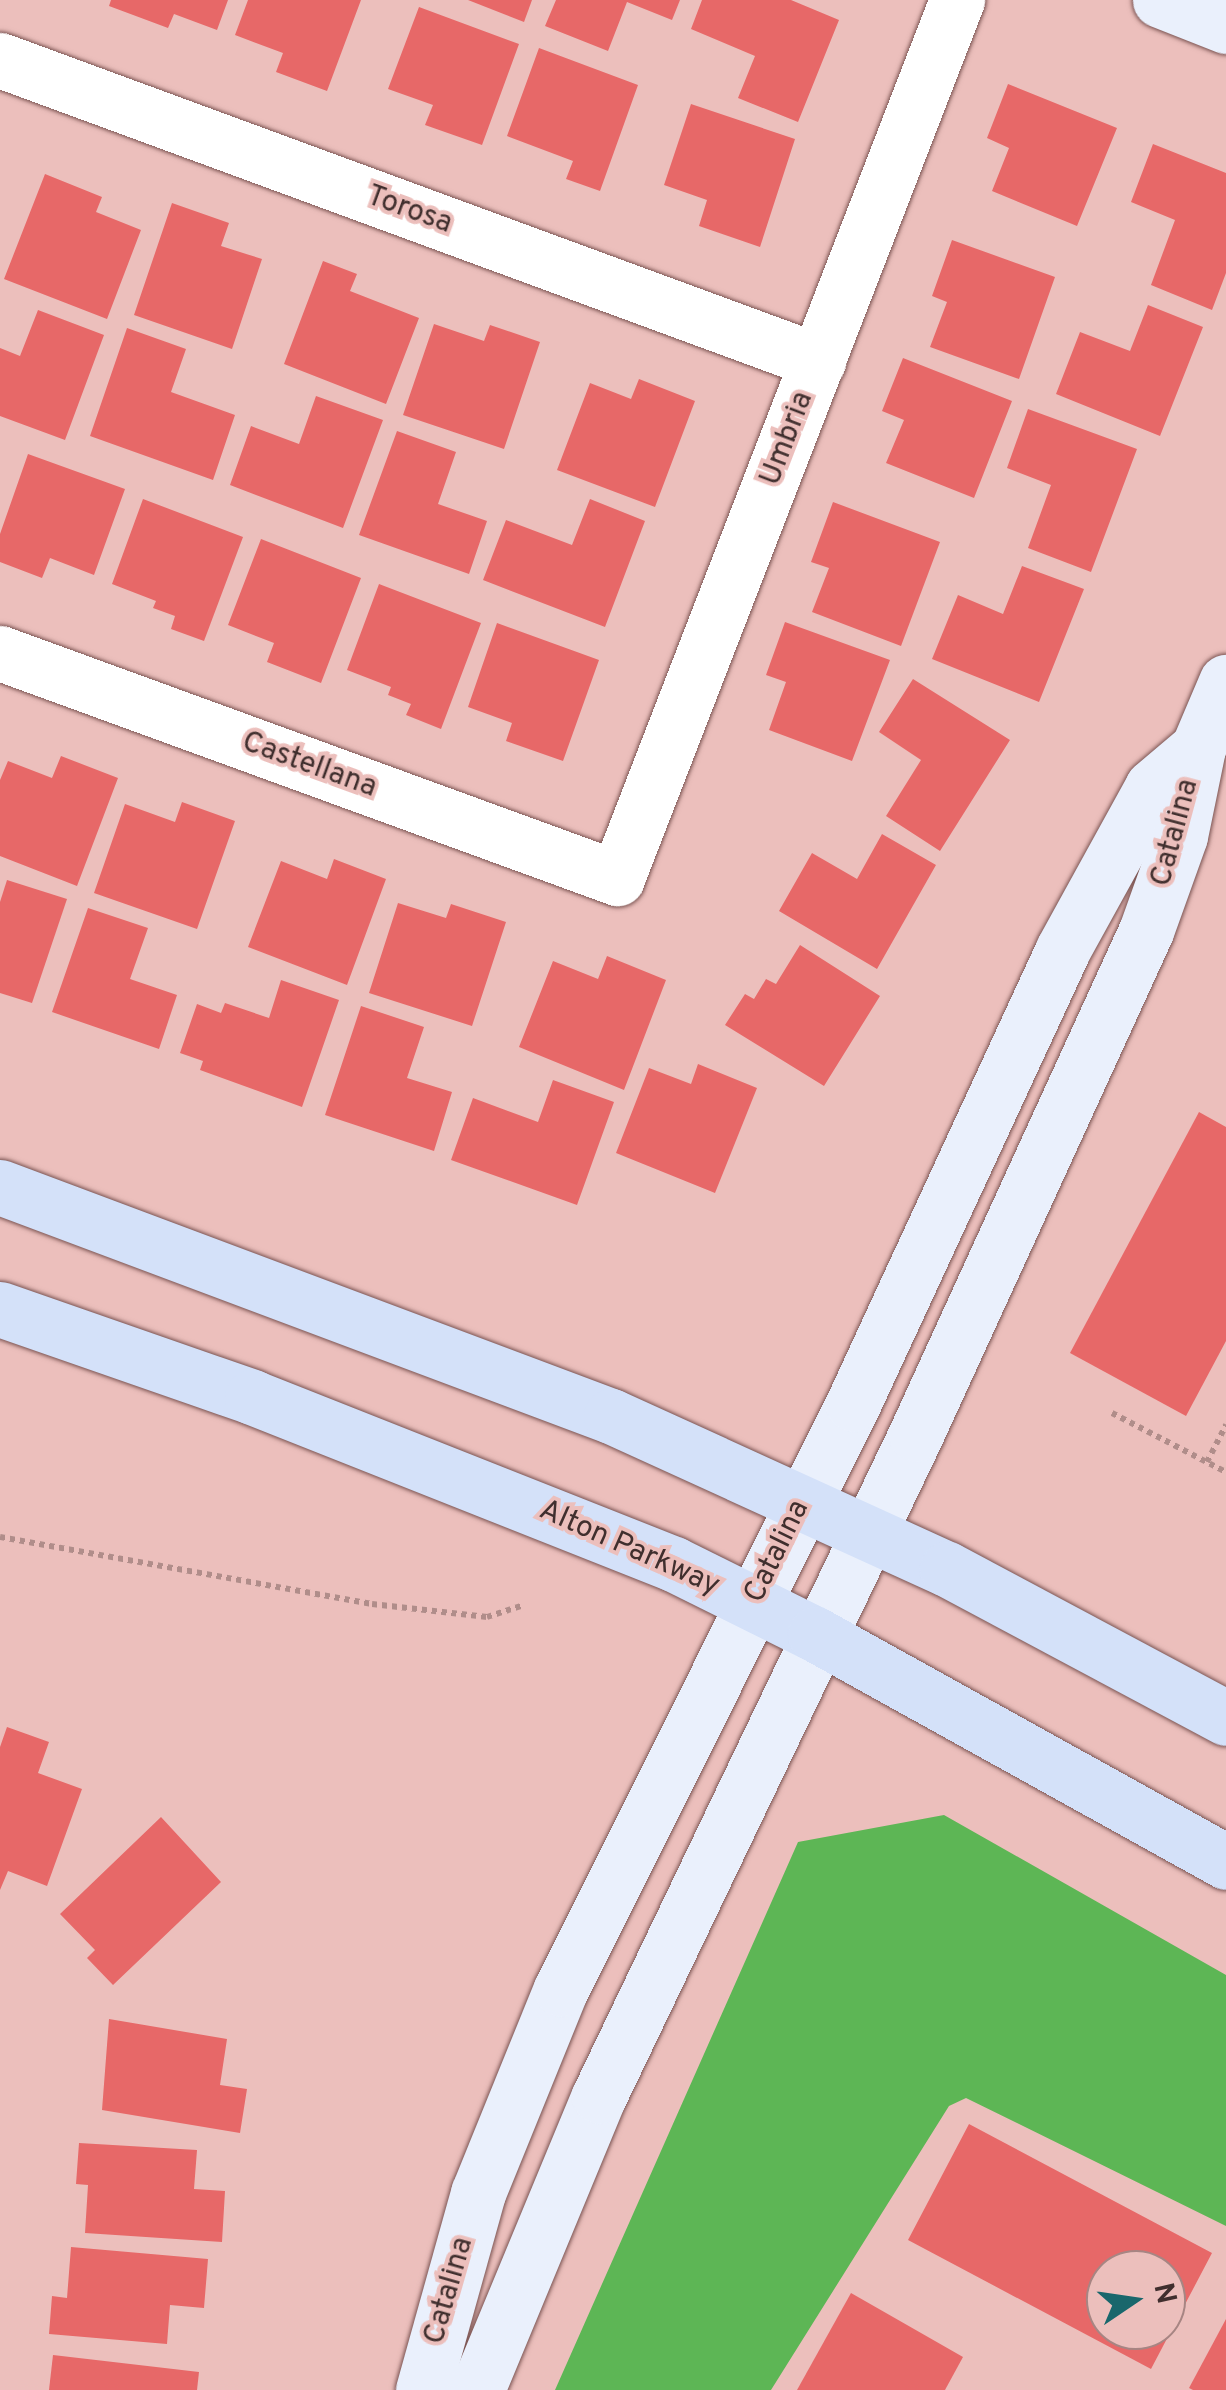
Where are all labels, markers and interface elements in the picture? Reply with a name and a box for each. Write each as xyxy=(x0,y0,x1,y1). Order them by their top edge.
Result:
street label: Torosa xyxy=(361,179,457,243)
street label: Umbria xyxy=(754,387,822,491)
street label: Castellana xyxy=(237,725,381,807)
street label: Catalina xyxy=(1144,775,1208,891)
street label: Alton Parkway xyxy=(533,1493,725,1605)
street label: Catalina xyxy=(738,1495,818,1609)
street label: Catalina xyxy=(418,2233,482,2349)
north arrow xyxy=(1086,2250,1186,2350)
text: N xyxy=(1143,2280,1183,2308)

